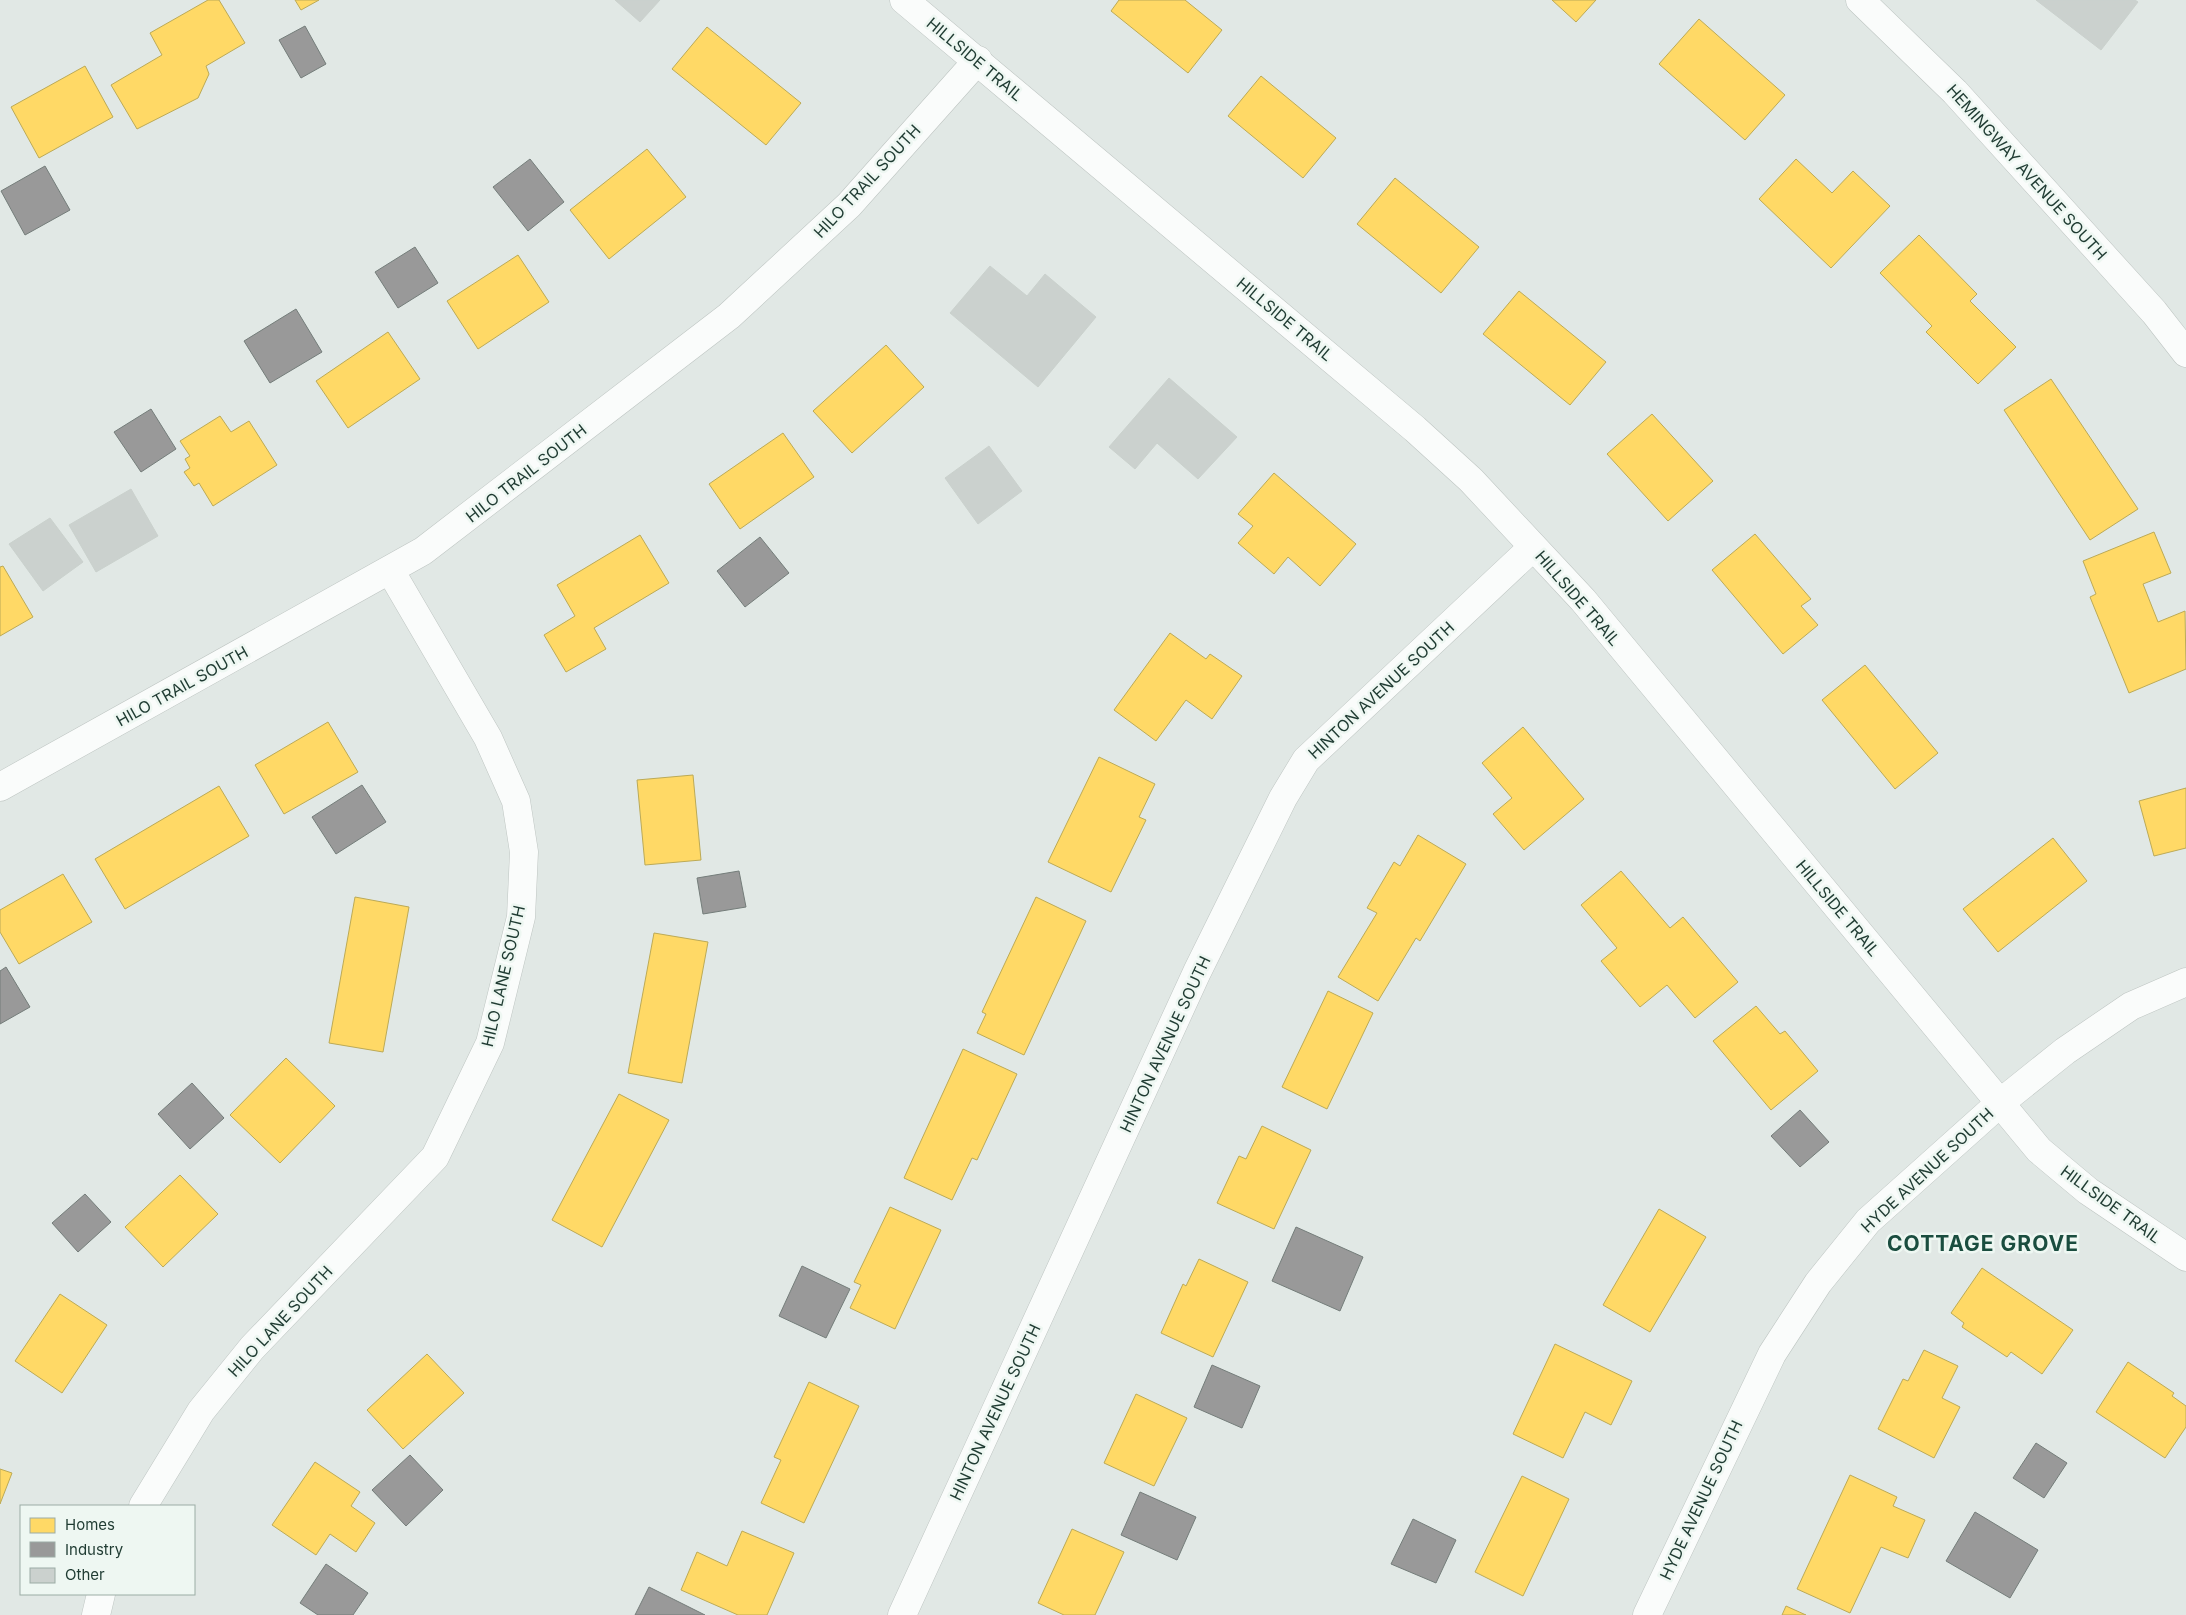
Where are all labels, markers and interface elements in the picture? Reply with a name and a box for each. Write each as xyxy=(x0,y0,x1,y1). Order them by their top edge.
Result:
street label: HILLSIDE TRAIL xyxy=(923,13,1027,105)
street label: HEMINGWAY AVENUE SOUTH xyxy=(1943,80,2111,264)
street label: HILO TRAIL SOUTH xyxy=(809,120,925,242)
street label: HILLSIDE TRAIL xyxy=(1233,273,1337,365)
street label: HILO TRAIL SOUTH xyxy=(462,420,590,526)
street label: HILLSIDE TRAIL xyxy=(1531,546,1625,650)
street label: HINTON AVENUE SOUTH xyxy=(1304,617,1458,763)
street label: HILO TRAIL SOUTH xyxy=(113,641,251,731)
street label: HILLSIDE TRAIL xyxy=(1792,856,1884,960)
street label: HILO LANE SOUTH xyxy=(477,903,529,1049)
street label: HINTON AVENUE SOUTH xyxy=(1115,953,1215,1135)
street label: HYDE AVENUE SOUTH xyxy=(1857,1103,1997,1237)
street label: HILLSIDE TRAIL xyxy=(2057,1161,2165,1247)
district label: COTTAGE GROVE xyxy=(1887,1231,2079,1256)
street label: HILO LANE SOUTH xyxy=(223,1261,337,1381)
street label: HINTON AVENUE SOUTH xyxy=(945,1321,1045,1503)
street label: HYDE AVENUE SOUTH xyxy=(1655,1417,1747,1583)
legend xyxy=(20,1505,195,1595)
text: Homes xyxy=(65,1515,115,1534)
text: Industry xyxy=(65,1540,124,1559)
text: Other xyxy=(65,1565,105,1584)

